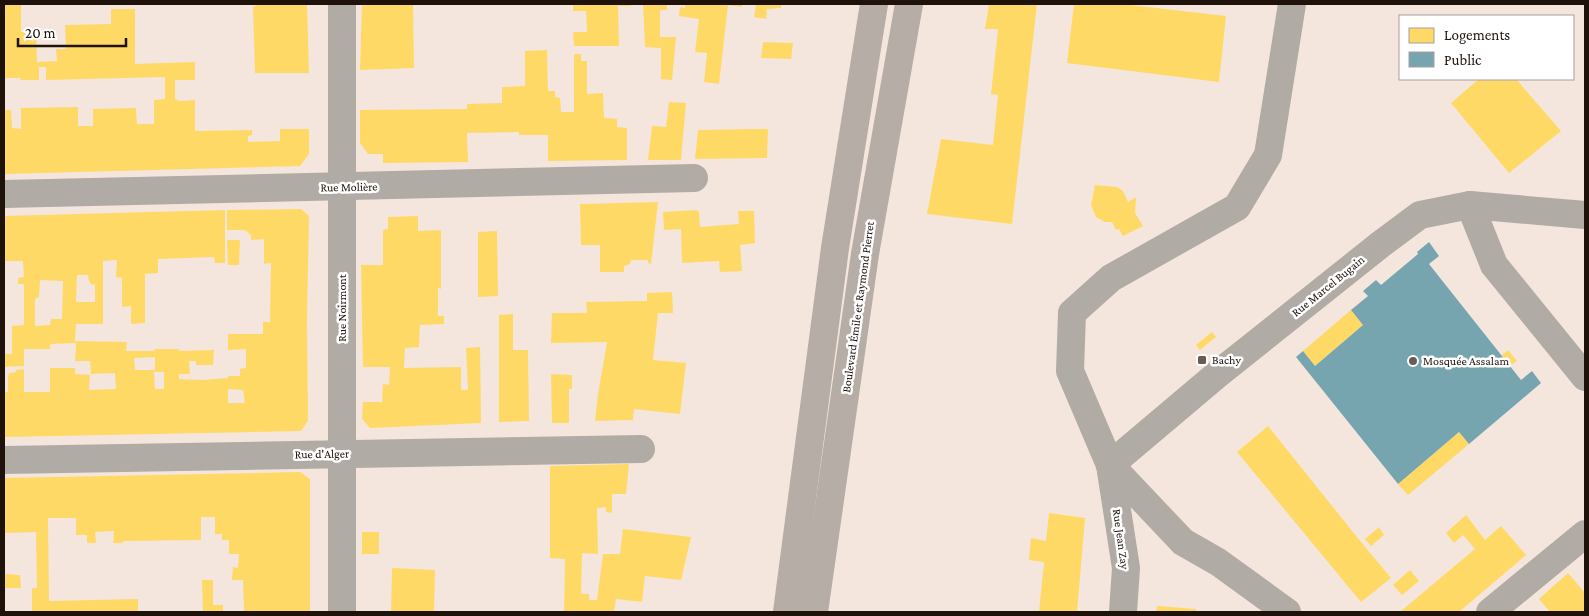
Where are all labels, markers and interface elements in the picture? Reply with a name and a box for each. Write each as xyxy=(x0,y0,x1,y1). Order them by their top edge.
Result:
scale bar xyxy=(18,15,125,47)
legend xyxy=(1399,15,1574,80)
text: 20 m xyxy=(25,25,56,41)
text: Logements xyxy=(1444,27,1510,44)
text: Public xyxy=(1444,52,1482,68)
street label: Rue Molière xyxy=(320,180,378,194)
street label: Boulevard Émile et Raymond Pierret xyxy=(839,220,877,393)
street label: Rue Marcel Bugain xyxy=(1289,252,1368,320)
street label: Rue Noirmont xyxy=(335,273,349,342)
place label: Bachy xyxy=(1212,353,1241,367)
marker: Bachy xyxy=(1196,354,1208,366)
place label: Mosquée Assalam xyxy=(1423,354,1509,368)
marker: Mosquée Assalam xyxy=(1407,355,1419,367)
street label: Rue d'Alger xyxy=(295,447,350,461)
street label: Rue Jean Zay xyxy=(1110,508,1132,571)

